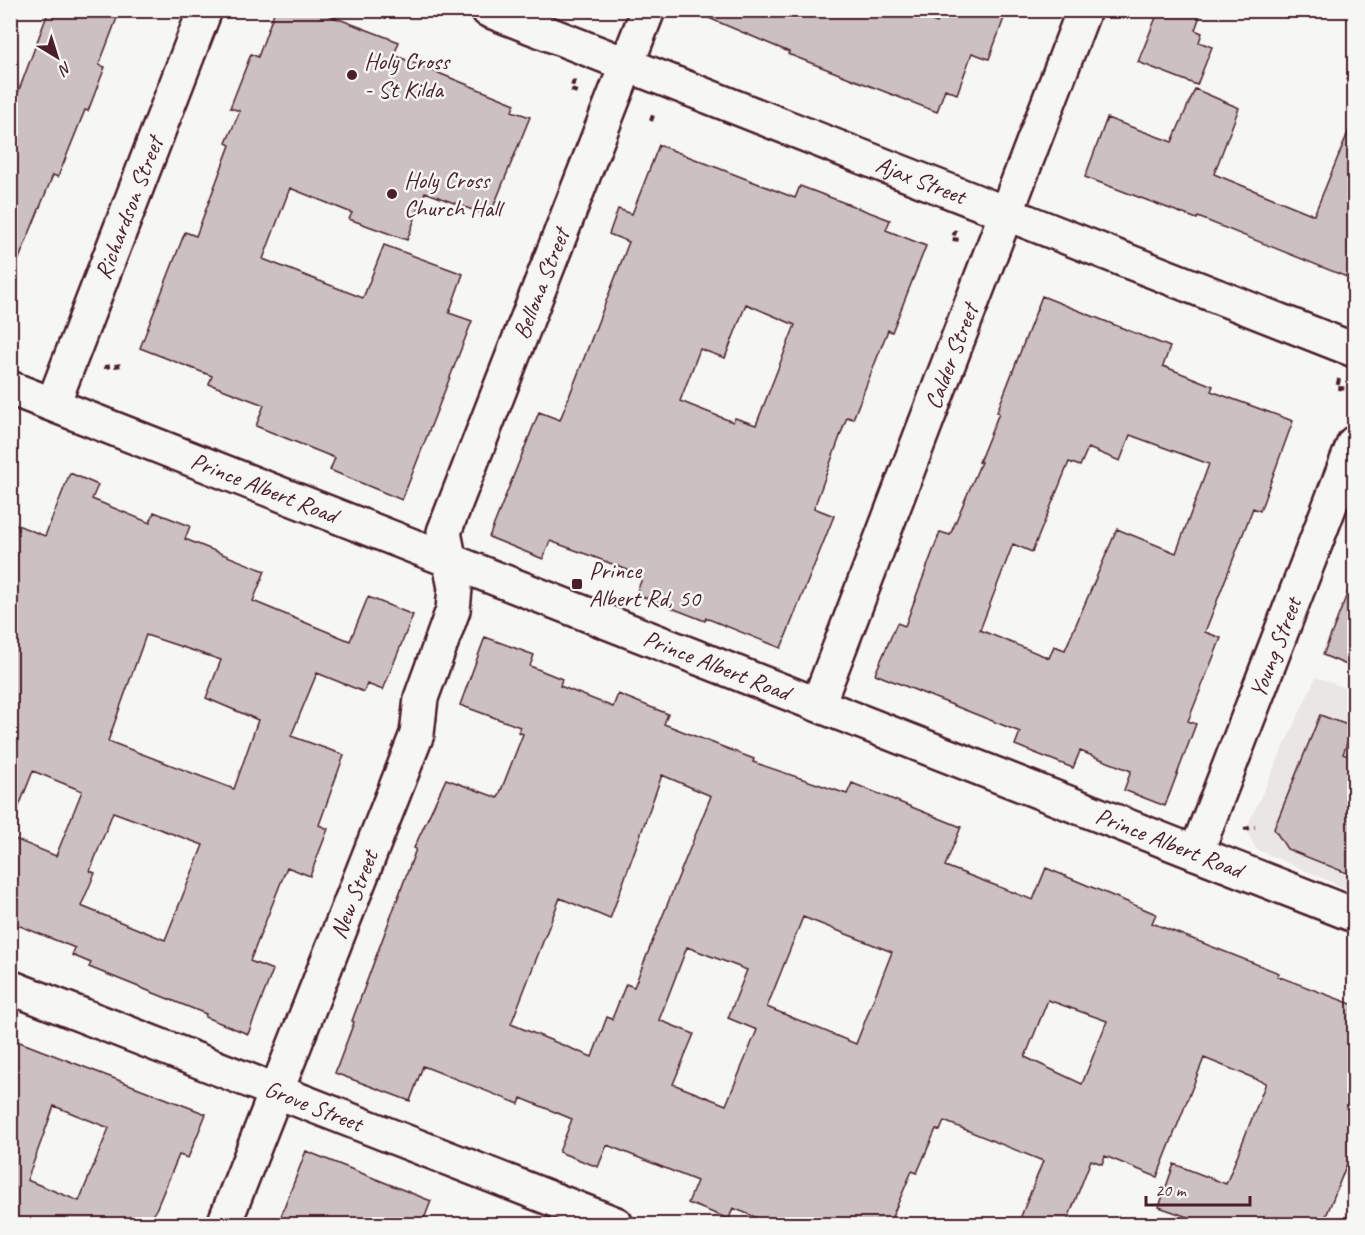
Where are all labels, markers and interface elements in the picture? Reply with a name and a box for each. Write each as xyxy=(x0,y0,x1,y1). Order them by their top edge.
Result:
north arrow xyxy=(27,27,87,87)
place label: Holy Cross - St Kilda xyxy=(364,46,451,104)
text: N xyxy=(53,57,76,81)
marker: Holy Cross - St Kilda xyxy=(345,68,359,82)
street label: Richardson Street xyxy=(88,130,171,284)
street label: Ajax Street xyxy=(872,149,972,212)
place label: Holy Cross Church Hall xyxy=(404,165,505,223)
marker: Holy Cross Church Hall xyxy=(385,187,399,201)
street label: Bellona Street xyxy=(506,222,577,343)
street label: Calder Street xyxy=(917,297,986,413)
street label: Prince Albert Road xyxy=(187,445,345,531)
place label: Prince Albert Rd, 50 xyxy=(589,555,702,613)
marker: Prince Albert Rd, 50 xyxy=(570,577,584,591)
street label: Young Street xyxy=(1242,591,1309,702)
street label: Prince Albert Road xyxy=(639,623,797,709)
street label: Prince Albert Road xyxy=(1092,800,1250,886)
street label: New Street xyxy=(323,844,385,943)
street label: Grove Street xyxy=(261,1073,369,1139)
scale bar xyxy=(1146,1169,1250,1207)
text: 20 m xyxy=(1155,1179,1188,1201)

